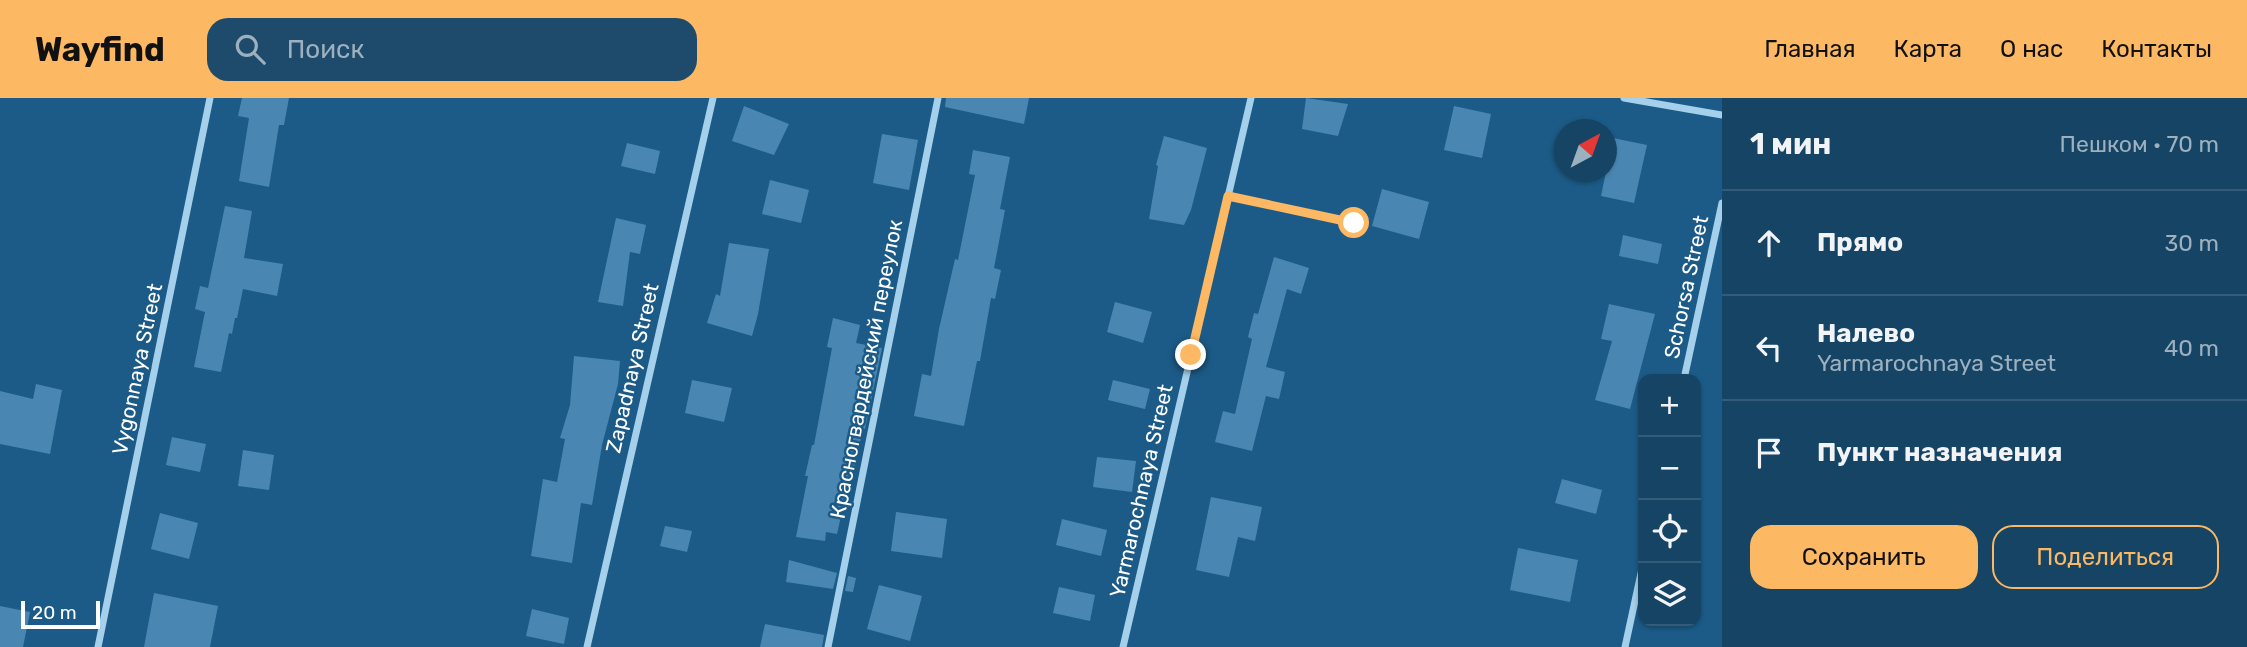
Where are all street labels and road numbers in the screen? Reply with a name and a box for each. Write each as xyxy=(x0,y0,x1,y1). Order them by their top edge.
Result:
street label: Schorsa Street xyxy=(1659,213,1713,361)
street label: Красногвардейский переулок xyxy=(825,217,907,521)
street label: Vygonnaya Street xyxy=(107,281,167,457)
street label: Zapadnaya Street xyxy=(600,281,664,455)
street label: Yarmarochnaya Street xyxy=(1104,382,1178,600)

